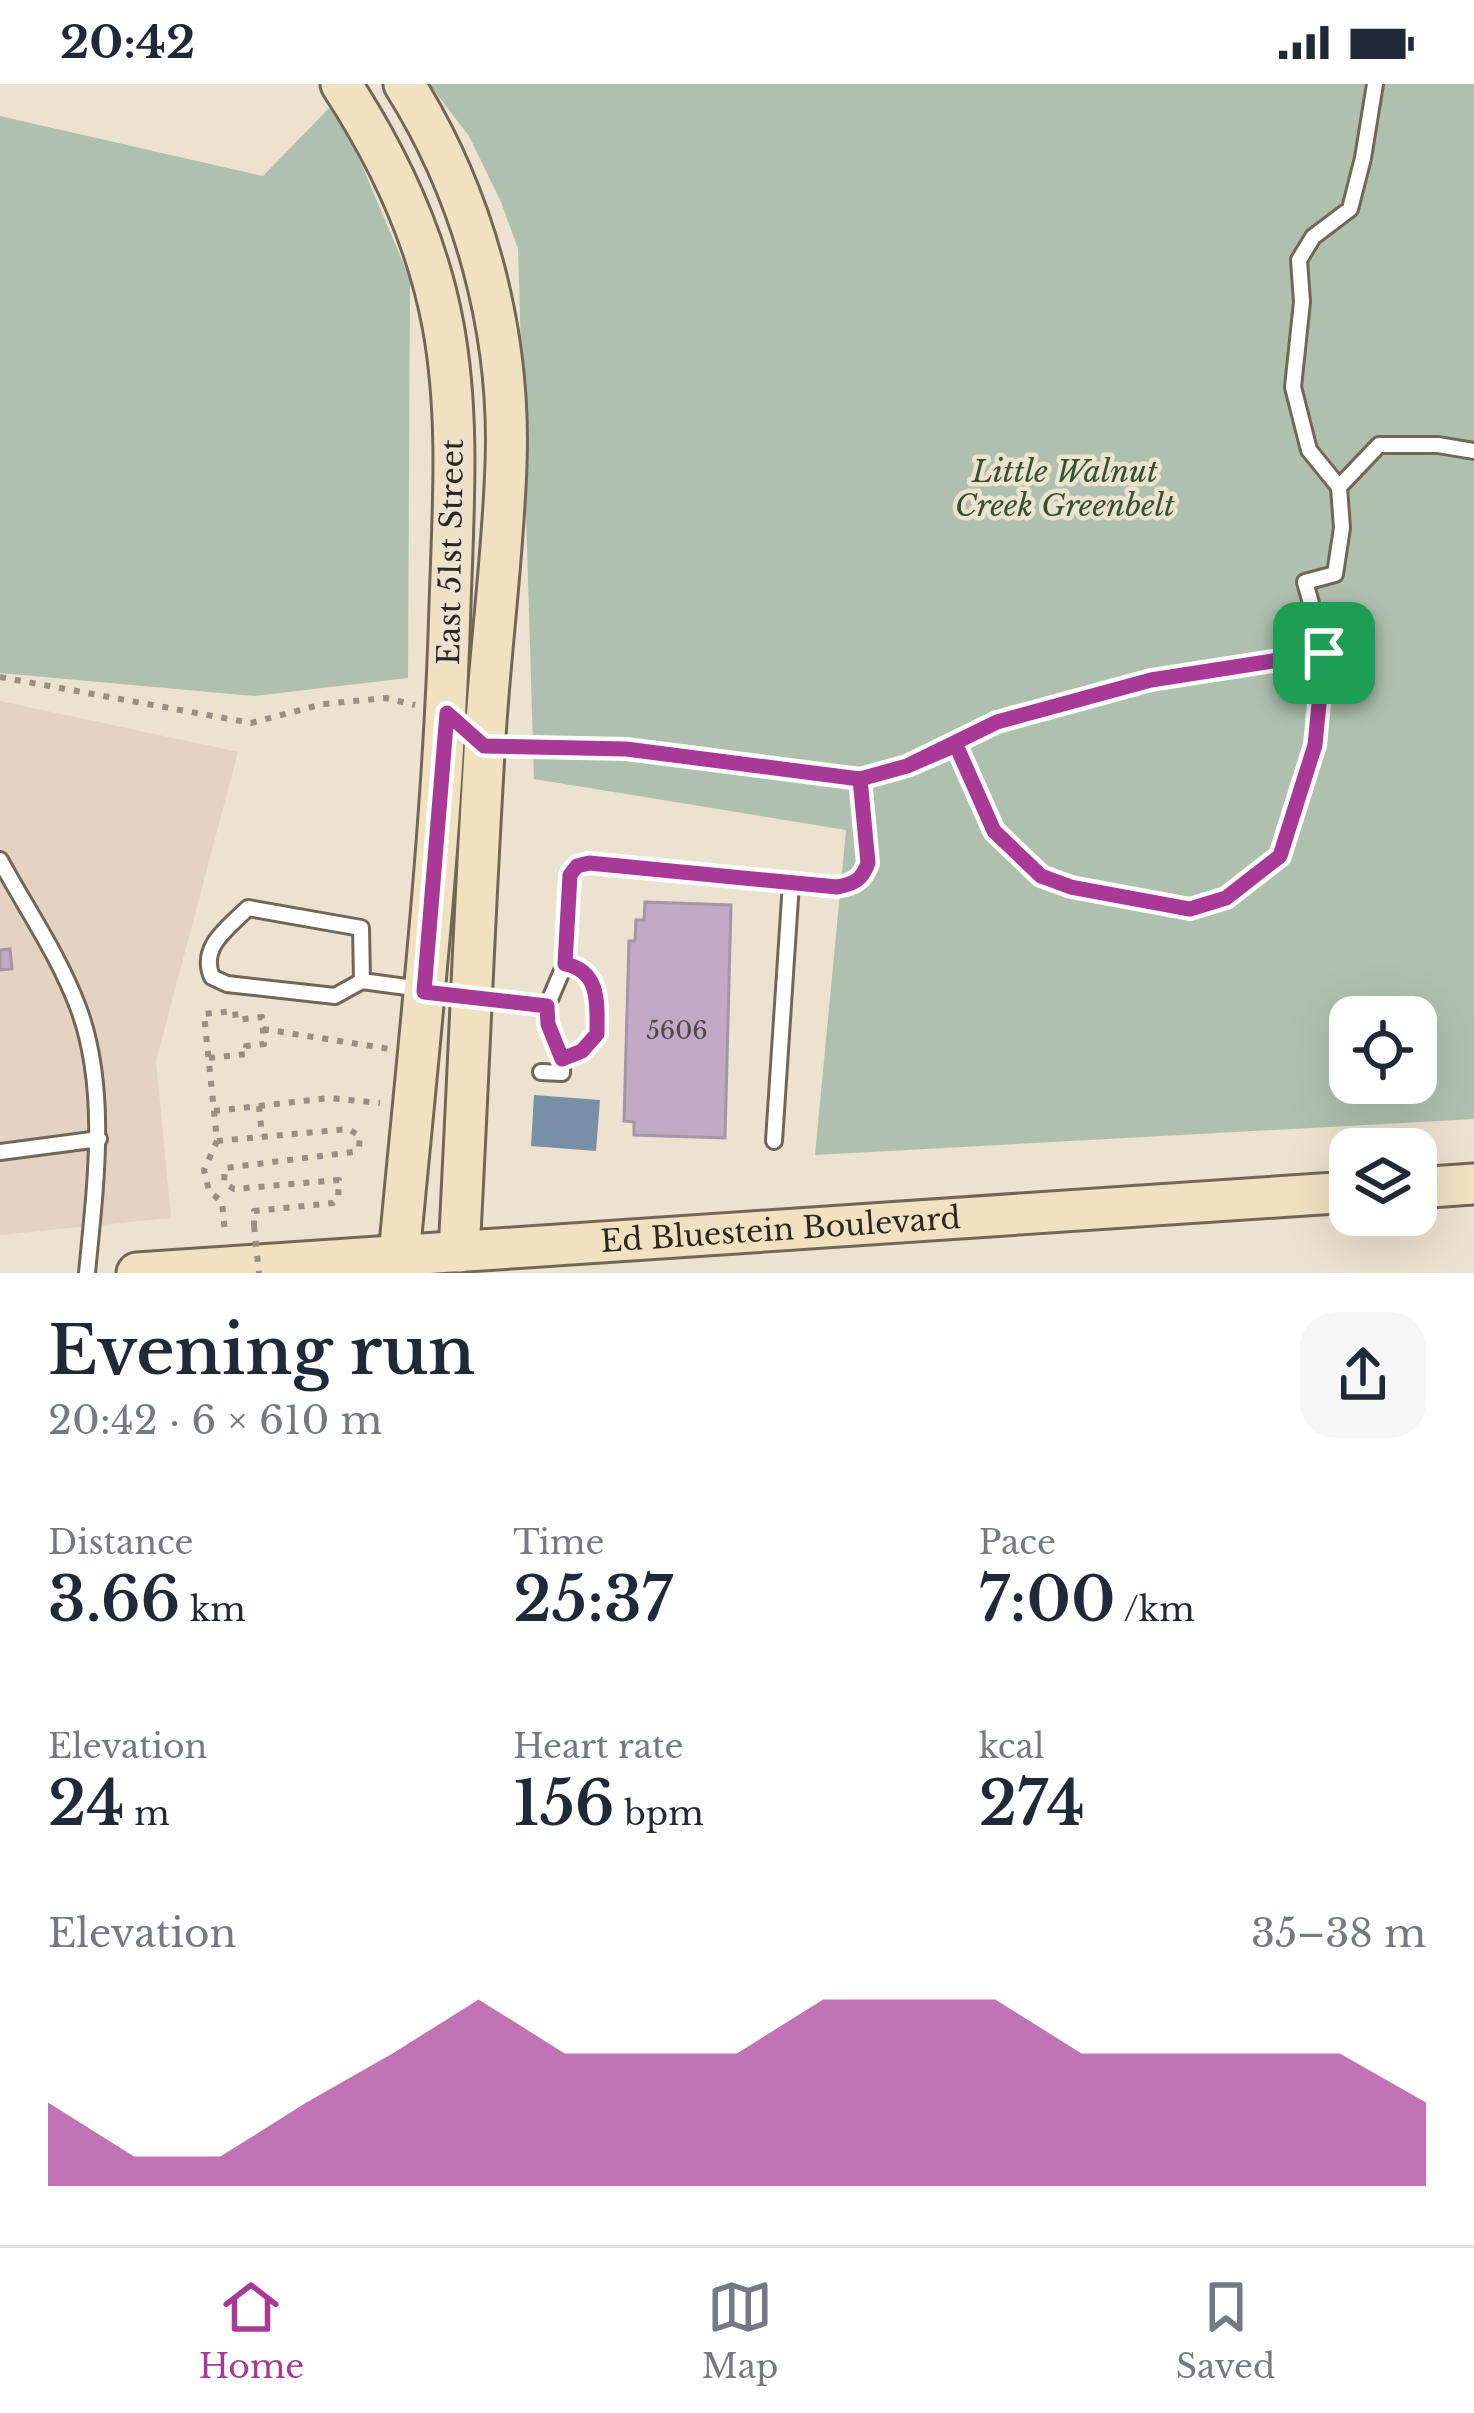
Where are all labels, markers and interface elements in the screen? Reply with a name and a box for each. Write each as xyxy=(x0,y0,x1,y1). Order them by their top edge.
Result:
text: 20:42 xyxy=(60,14,195,70)
street label: East 51st Street xyxy=(430,438,471,665)
park label: Little Walnut Creek Greenbelt xyxy=(955,453,1175,524)
pin xyxy=(1273,602,1375,704)
icon: arrive xyxy=(1291,620,1357,686)
map controls xyxy=(1329,996,1437,1236)
button: locate xyxy=(1329,996,1437,1104)
house number: 5606 xyxy=(646,1016,708,1045)
button: layers xyxy=(1329,1128,1437,1236)
street label: Ed Bluestein Boulevard xyxy=(599,1199,962,1260)
text: Evening run xyxy=(48,1310,475,1392)
button: share xyxy=(1300,1312,1426,1438)
text: 20:42 · 6 × 610 m xyxy=(48,1396,382,1445)
text: Distance xyxy=(48,1522,194,1563)
text: Time xyxy=(513,1522,604,1563)
text: Pace xyxy=(979,1522,1056,1563)
text: 3.66 xyxy=(48,1563,180,1637)
text: 25:37 xyxy=(513,1563,672,1637)
text: 7:00 xyxy=(979,1563,1115,1637)
text: km xyxy=(180,1589,246,1630)
text: /km xyxy=(1115,1589,1195,1630)
text: Elevation xyxy=(48,1726,207,1767)
text: Heart rate xyxy=(513,1726,683,1767)
text: kcal xyxy=(979,1726,1044,1767)
text: 24 xyxy=(48,1767,125,1841)
text: 156 xyxy=(513,1767,615,1841)
text: 274 xyxy=(979,1767,1085,1841)
text: m xyxy=(125,1793,170,1834)
text: bpm xyxy=(615,1793,704,1834)
text: Elevation xyxy=(48,1909,236,1958)
text: 35–38 m xyxy=(1251,1909,1426,1958)
tab: Home xyxy=(199,2274,304,2387)
tab: Map xyxy=(702,2274,778,2387)
tab: Saved xyxy=(1176,2274,1275,2387)

